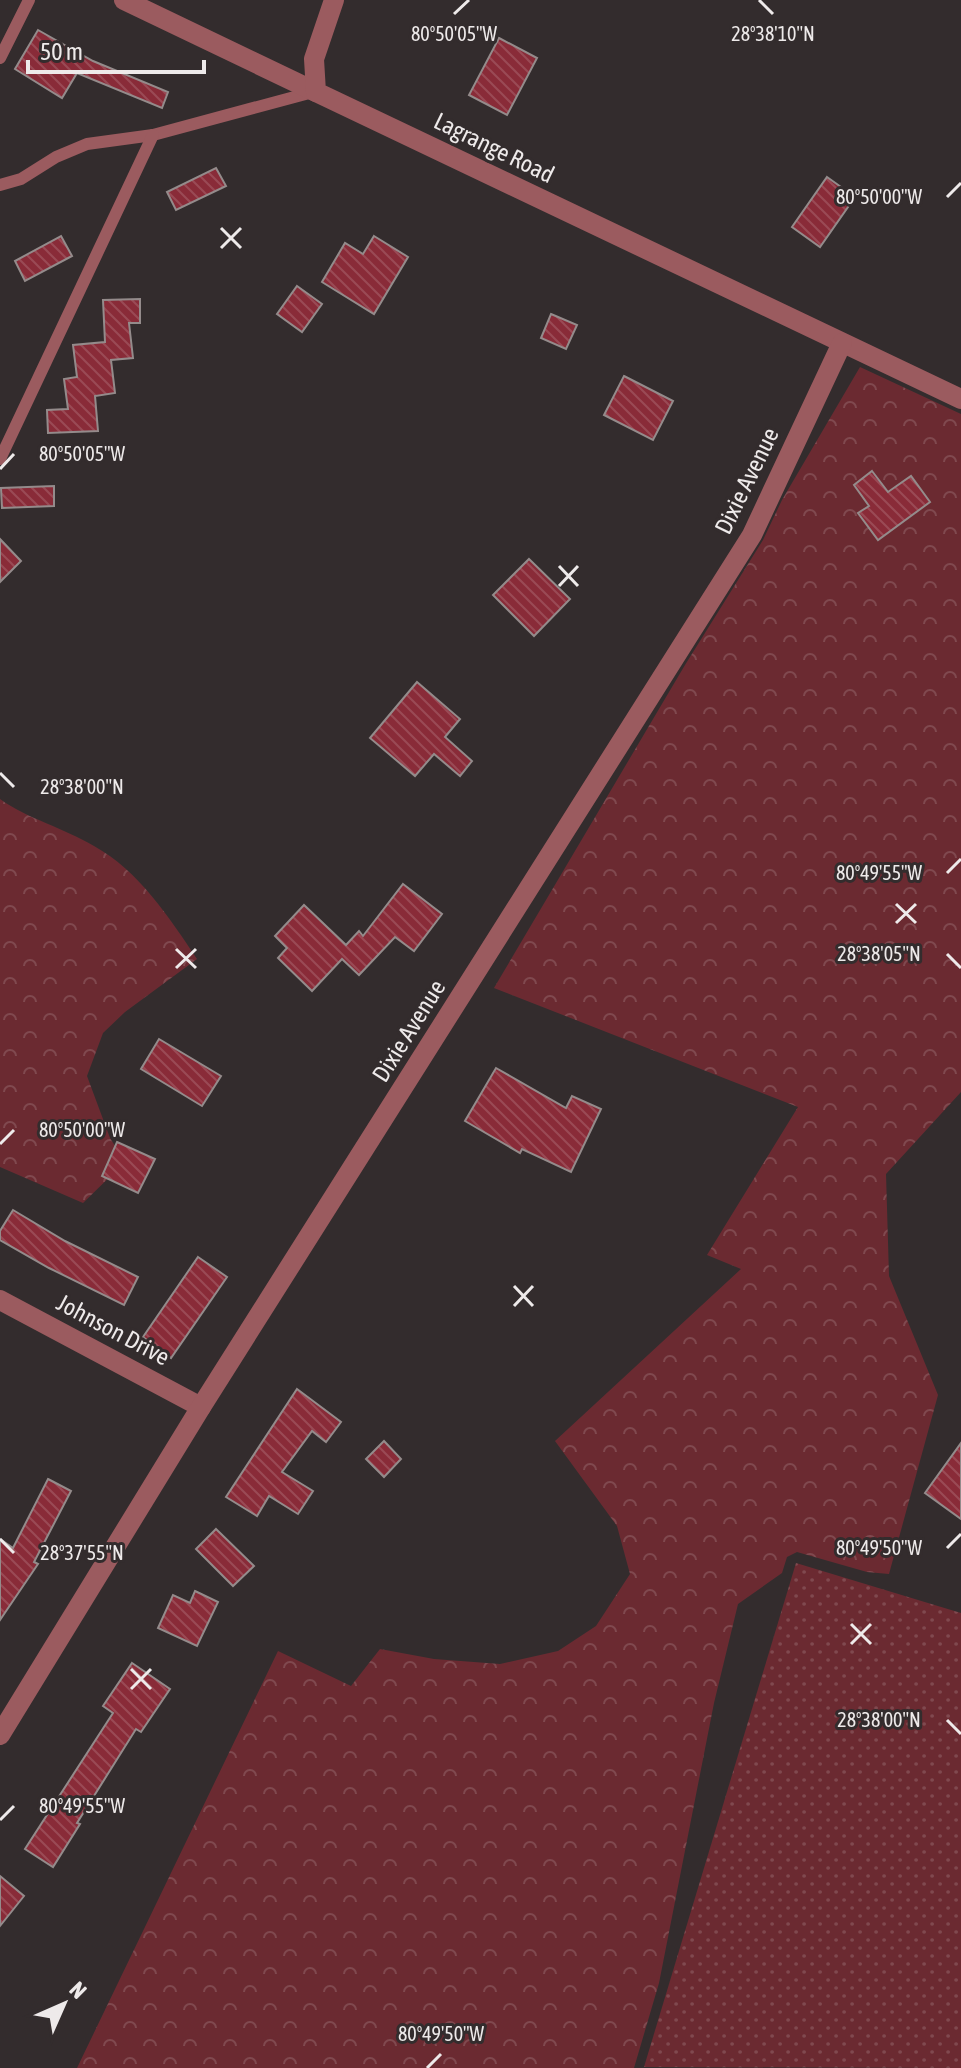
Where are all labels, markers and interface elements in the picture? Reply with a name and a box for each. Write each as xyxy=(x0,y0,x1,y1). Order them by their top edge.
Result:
text: 80°50'05"W xyxy=(411,22,498,45)
text: 28°38'10"N xyxy=(731,22,815,45)
scale bar xyxy=(28,24,204,74)
text: 50 m xyxy=(40,38,83,65)
street label: Lagrange Road xyxy=(430,107,559,188)
text: 80°50'00"W xyxy=(836,185,923,208)
street label: Dixie Avenue xyxy=(709,423,784,538)
text: 80°50'05"W xyxy=(39,442,126,465)
text: 28°38'00"N xyxy=(40,775,124,798)
text: 80°49'55"W xyxy=(836,861,923,884)
text: 28°38'05"N xyxy=(837,942,921,965)
street label: Dixie Avenue xyxy=(367,975,450,1087)
text: 80°50'00"W xyxy=(39,1118,126,1141)
street label: Johnson Drive xyxy=(52,1289,174,1370)
text: 80°49'50"W xyxy=(836,1536,923,1559)
text: 28°37'55"N xyxy=(40,1541,124,1564)
text: 28°38'00"N xyxy=(837,1708,921,1731)
text: 80°49'55"W xyxy=(39,1794,126,1817)
north arrow xyxy=(24,1964,104,2044)
text: N xyxy=(64,1976,92,2004)
text: 80°49'50"W xyxy=(398,2022,485,2045)

